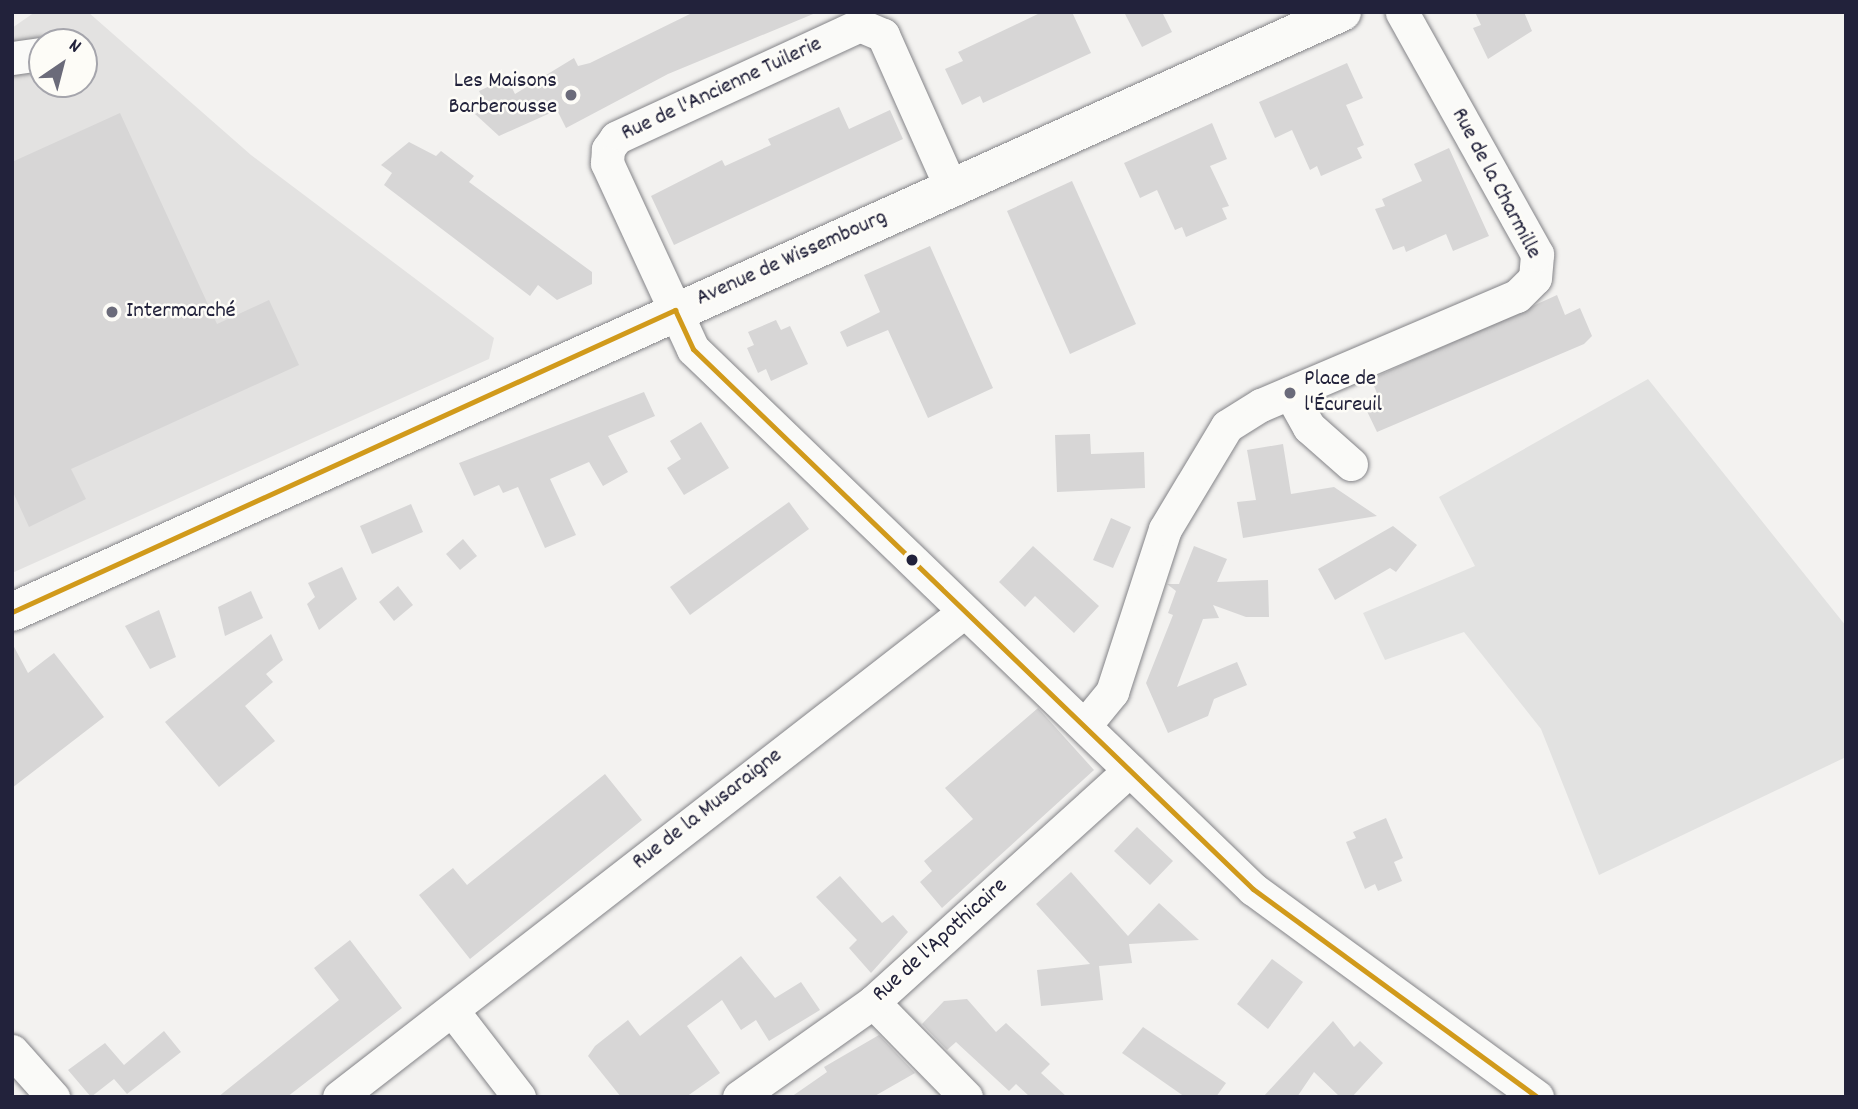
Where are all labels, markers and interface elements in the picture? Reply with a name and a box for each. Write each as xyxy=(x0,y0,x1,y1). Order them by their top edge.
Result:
north arrow xyxy=(28,28,98,98)
street label: Rue de l'Ancienne Tuilerie xyxy=(617,31,827,149)
text: N xyxy=(63,33,86,61)
place label: Les Maisons Barberousse xyxy=(449,68,557,122)
marker: Les Maisons Barberousse xyxy=(563,87,579,103)
street label: Rue de la Charmille xyxy=(1444,104,1546,264)
street label: Avenue de Wissembourg xyxy=(692,205,892,313)
place label: Intermarché xyxy=(126,298,236,326)
marker: Intermarché xyxy=(104,304,120,320)
place label: Place de l'Écureuil xyxy=(1304,366,1382,420)
marker: Place de l'Écureuil xyxy=(1282,385,1298,401)
unlabelled marker xyxy=(905,553,919,567)
street label: Rue de la Musaraigne xyxy=(628,743,788,877)
street label: Rue de l'Apothicaire xyxy=(868,873,1014,1009)

